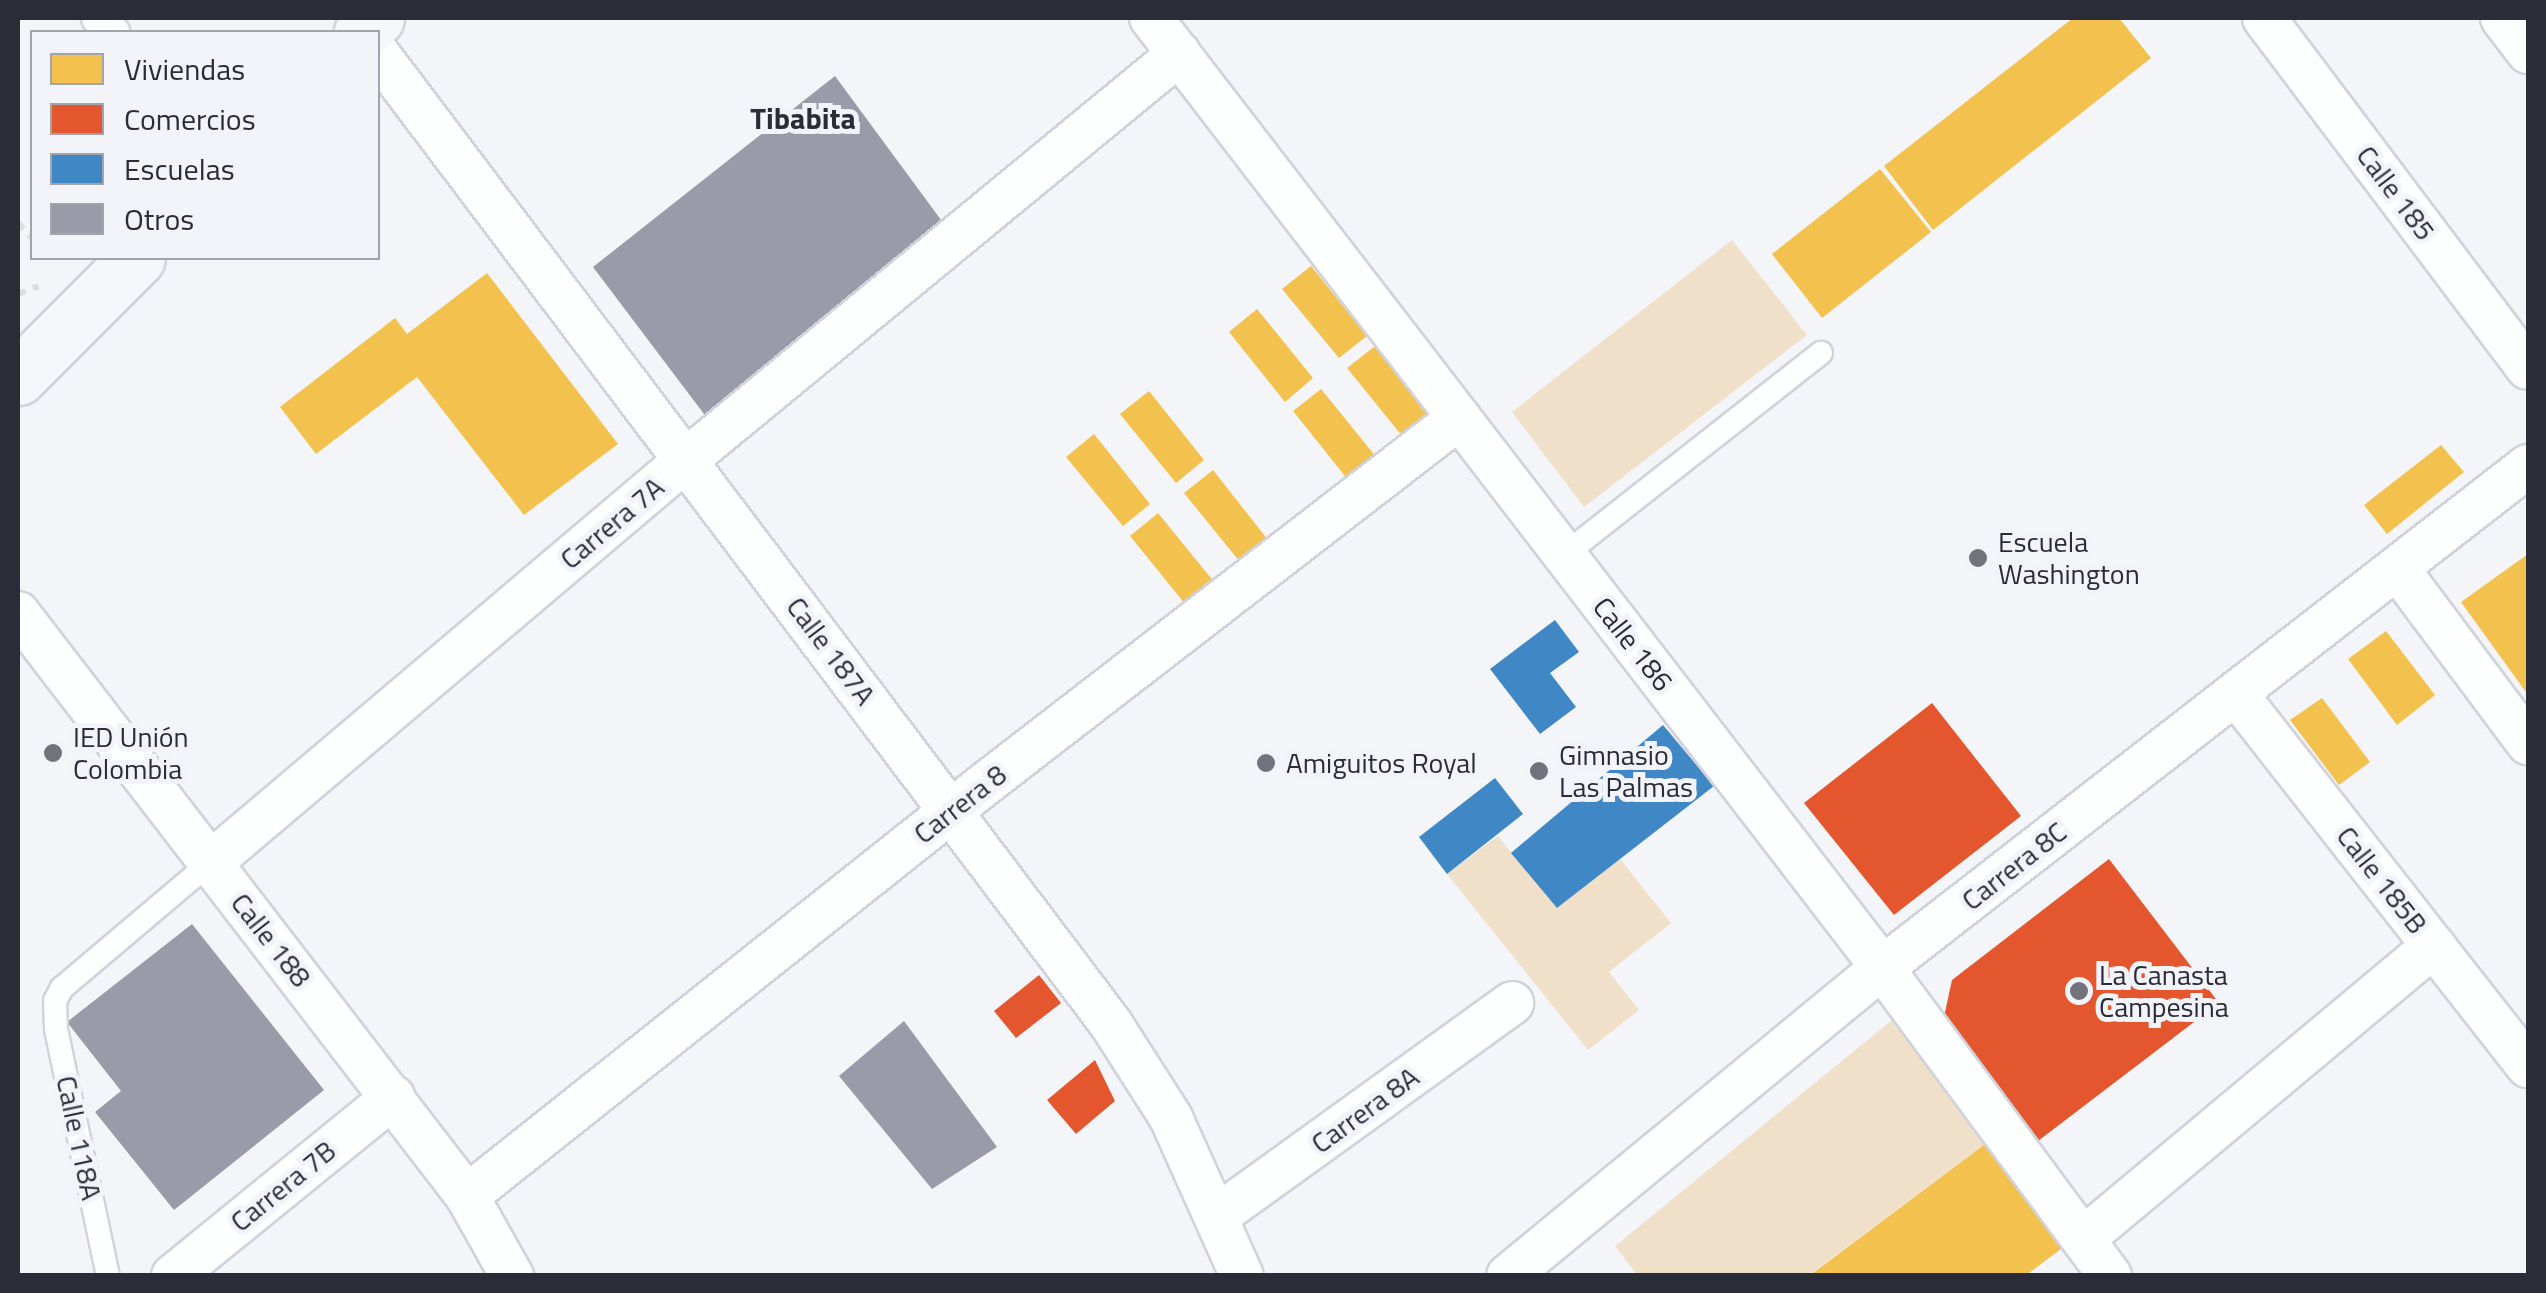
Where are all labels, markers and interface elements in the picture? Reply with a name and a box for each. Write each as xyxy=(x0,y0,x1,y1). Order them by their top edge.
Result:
legend xyxy=(30,30,380,260)
text: Viviendas xyxy=(124,46,245,92)
text: Comercios xyxy=(124,96,256,142)
district label: Tibabita xyxy=(750,100,856,136)
street label: Calle 185 xyxy=(2350,139,2442,247)
text: Escuelas xyxy=(124,146,235,192)
text: Otros xyxy=(124,196,194,242)
street label: Carrera 7A xyxy=(553,470,671,576)
place label: Escuela Washington xyxy=(1998,525,2140,591)
marker: Escuela Washington xyxy=(1967,547,1989,569)
street label: Calle 187A xyxy=(780,590,882,712)
street label: Calle 186 xyxy=(1586,590,1680,698)
place label: IED Unión Colombia xyxy=(73,720,189,786)
place label: Gimnasio Las Palmas xyxy=(1559,738,1693,804)
marker: IED Unión Colombia xyxy=(42,742,64,764)
place label: Amiguitos Royal xyxy=(1286,746,1477,780)
marker: Amiguitos Royal xyxy=(1255,752,1277,774)
street label: Carrera 8 xyxy=(907,757,1013,851)
marker: Gimnasio Las Palmas xyxy=(1528,760,1550,782)
street label: Carrera 8C xyxy=(1955,815,2073,917)
street label: Calle 185B xyxy=(2330,820,2434,940)
street label: Calle 188 xyxy=(224,886,318,994)
place label: La Canasta Campesina xyxy=(2099,958,2229,1024)
marker: La Canasta Campesina xyxy=(2068,980,2090,1002)
street label: Carrera 8A xyxy=(1305,1060,1425,1160)
street label: Calle 118A xyxy=(49,1073,109,1203)
street label: Carrera 7B xyxy=(224,1134,342,1238)

